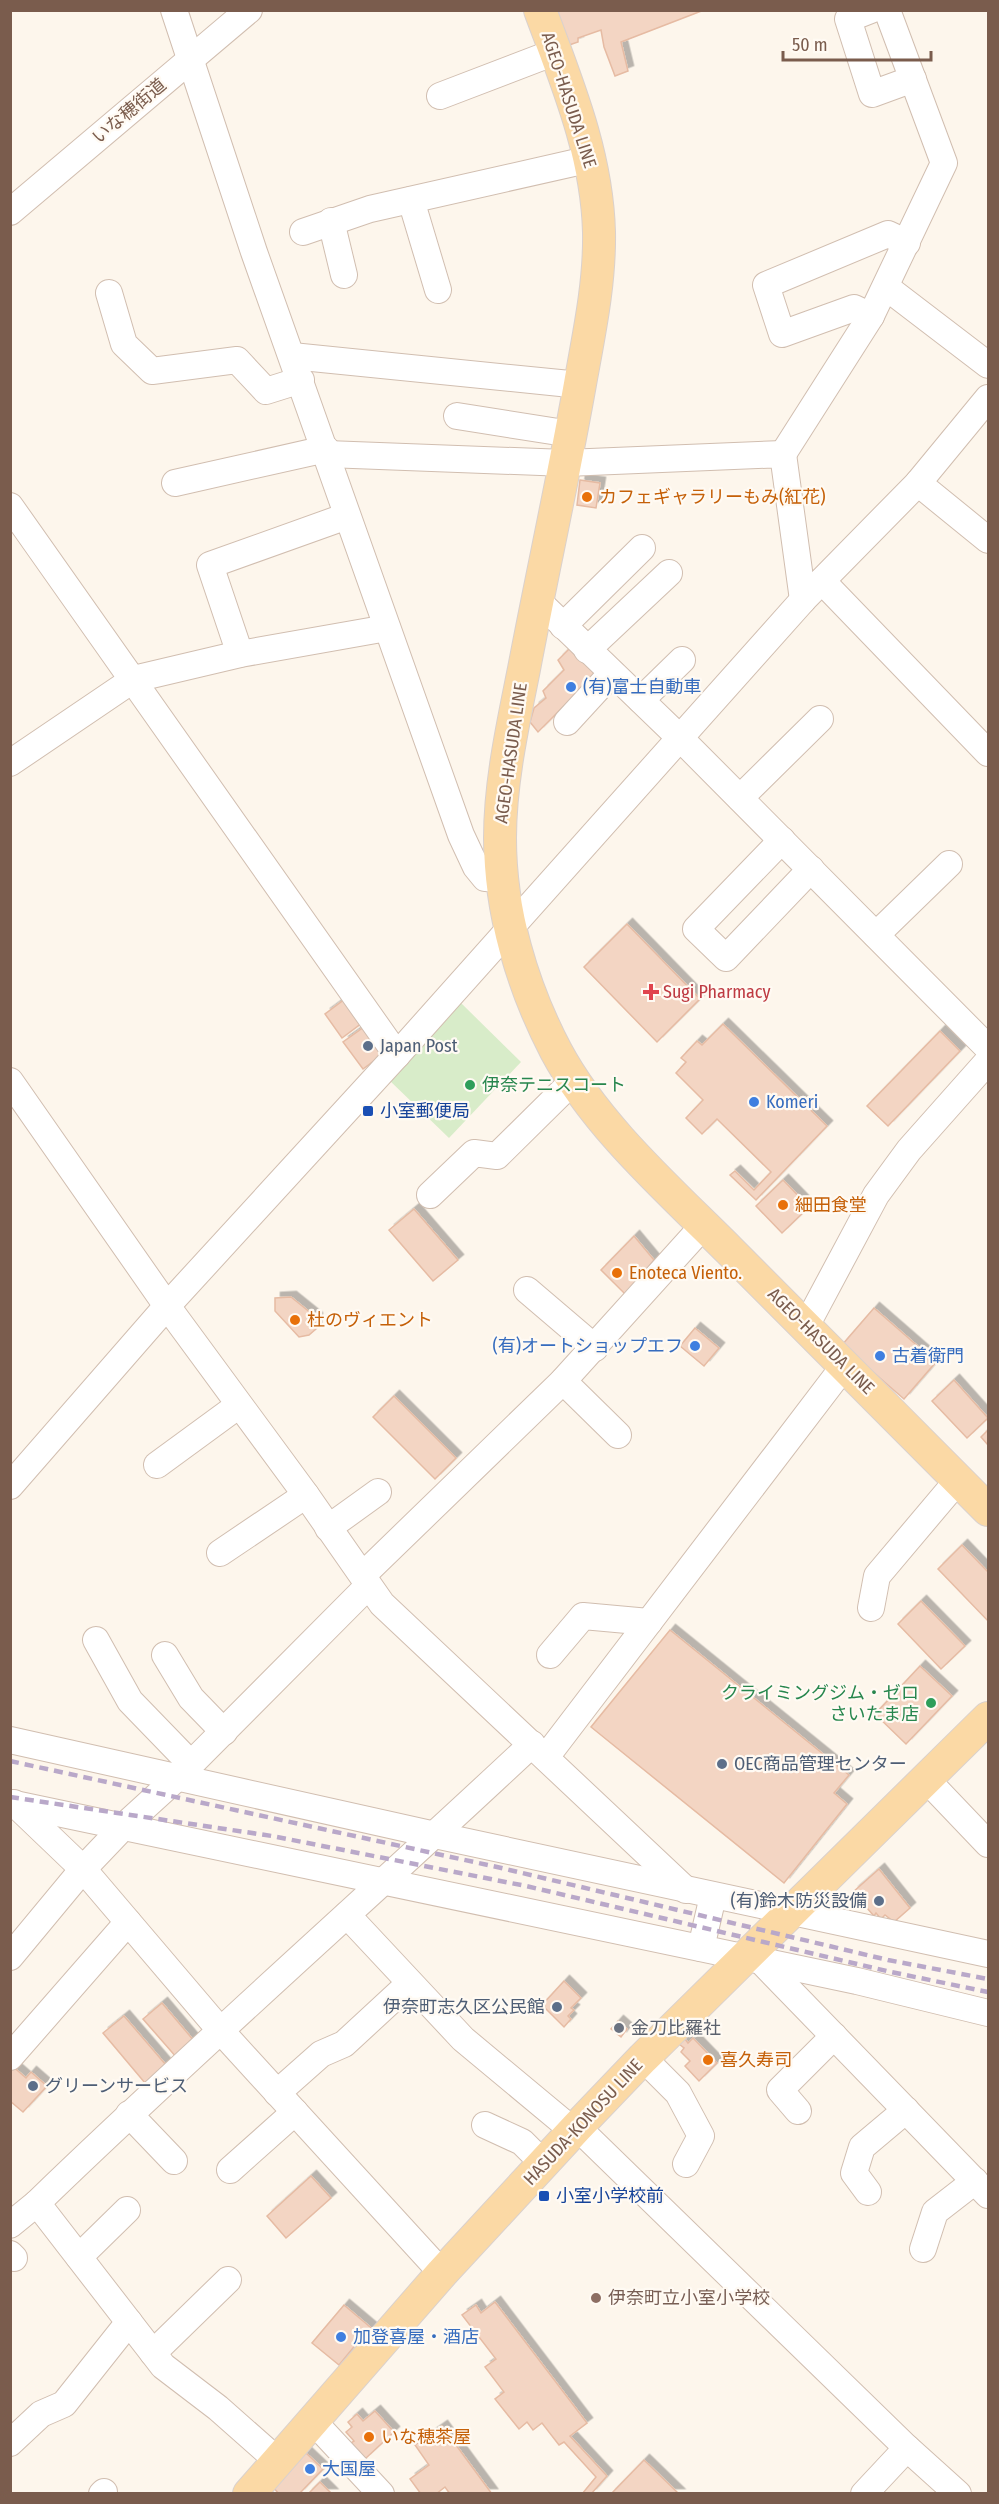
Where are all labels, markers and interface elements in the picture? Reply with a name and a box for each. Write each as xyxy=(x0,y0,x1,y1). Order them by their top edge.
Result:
scale bar xyxy=(783,24,932,62)
street label: AGEO-HASUDA LINE xyxy=(537,29,601,171)
text: 50 m xyxy=(792,34,828,56)
street label: いな穂街道 xyxy=(87,74,171,148)
place label: カフェギャラリーもみ(紅花) xyxy=(599,486,826,508)
marker: カフェギャラリーもみ(紅花) xyxy=(580,490,594,504)
place label: (有)富士自動車 xyxy=(583,676,702,698)
marker: (有)富士自動車 xyxy=(564,680,578,694)
street label: AGEO-HASUDA LINE xyxy=(490,681,532,825)
place label: Sugi Pharmacy xyxy=(663,981,771,1003)
marker: Sugi Pharmacy xyxy=(644,985,658,999)
place label: Japan Post xyxy=(380,1035,458,1057)
marker: Japan Post xyxy=(361,1039,375,1053)
place label: 伊奈テニスコート xyxy=(482,1074,626,1096)
marker: 伊奈テニスコート xyxy=(463,1078,477,1092)
place label: Komeri xyxy=(766,1091,818,1113)
marker: Komeri xyxy=(747,1095,761,1109)
place label: 小室郵便局 xyxy=(380,1100,470,1122)
marker: 小室郵便局 xyxy=(361,1104,375,1118)
place label: 細田食堂 xyxy=(795,1194,867,1216)
marker: 細田食堂 xyxy=(776,1198,790,1212)
place label: Enoteca Viento. xyxy=(629,1262,742,1284)
marker: Enoteca Viento. xyxy=(610,1266,624,1280)
street label: AGEO-HASUDA LINE xyxy=(763,1283,879,1399)
place label: 杜のヴィエント xyxy=(307,1309,433,1331)
marker: 杜のヴィエント xyxy=(288,1313,302,1327)
place label: (有)オートショップエフ xyxy=(492,1335,683,1357)
marker: (有)オートショップエフ xyxy=(688,1339,702,1353)
place label: 古着衛門 xyxy=(892,1345,964,1367)
marker: 古着衛門 xyxy=(873,1349,887,1363)
place label: クライミングジム・ゼロ さいたま店 xyxy=(721,1682,919,1725)
marker: クライミングジム・ゼロ さいたま店 xyxy=(924,1696,938,1710)
place label: OEC商品管理センター xyxy=(734,1753,907,1775)
marker: OEC商品管理センター xyxy=(715,1757,729,1771)
place label: (有)鈴木防災設備 xyxy=(730,1890,867,1912)
marker: (有)鈴木防災設備 xyxy=(872,1894,886,1908)
place label: 伊奈町志久区公民館 xyxy=(383,1996,545,2018)
marker: 伊奈町志久区公民館 xyxy=(550,2000,564,2014)
place label: 金刀比羅社 xyxy=(631,2017,721,2039)
marker: 金刀比羅社 xyxy=(612,2021,626,2035)
place label: 喜久寿司 xyxy=(720,2049,792,2071)
marker: 喜久寿司 xyxy=(701,2053,715,2067)
street label: HASUDA-KONOSU LINE xyxy=(519,2054,647,2190)
place label: グリーンサービス xyxy=(45,2075,188,2097)
marker: グリーンサービス xyxy=(26,2079,40,2093)
place label: 小室小学校前 xyxy=(556,2185,664,2207)
marker: 小室小学校前 xyxy=(537,2189,551,2203)
place label: 伊奈町立小室小学校 xyxy=(608,2287,770,2309)
marker: 伊奈町立小室小学校 xyxy=(589,2291,603,2305)
place label: 加登喜屋・酒店 xyxy=(353,2326,479,2348)
marker: 加登喜屋・酒店 xyxy=(334,2330,348,2344)
place label: いな穂茶屋 xyxy=(381,2426,471,2448)
marker: いな穂茶屋 xyxy=(362,2430,376,2444)
place label: 大国屋 xyxy=(322,2458,376,2480)
marker: 大国屋 xyxy=(303,2462,317,2476)

